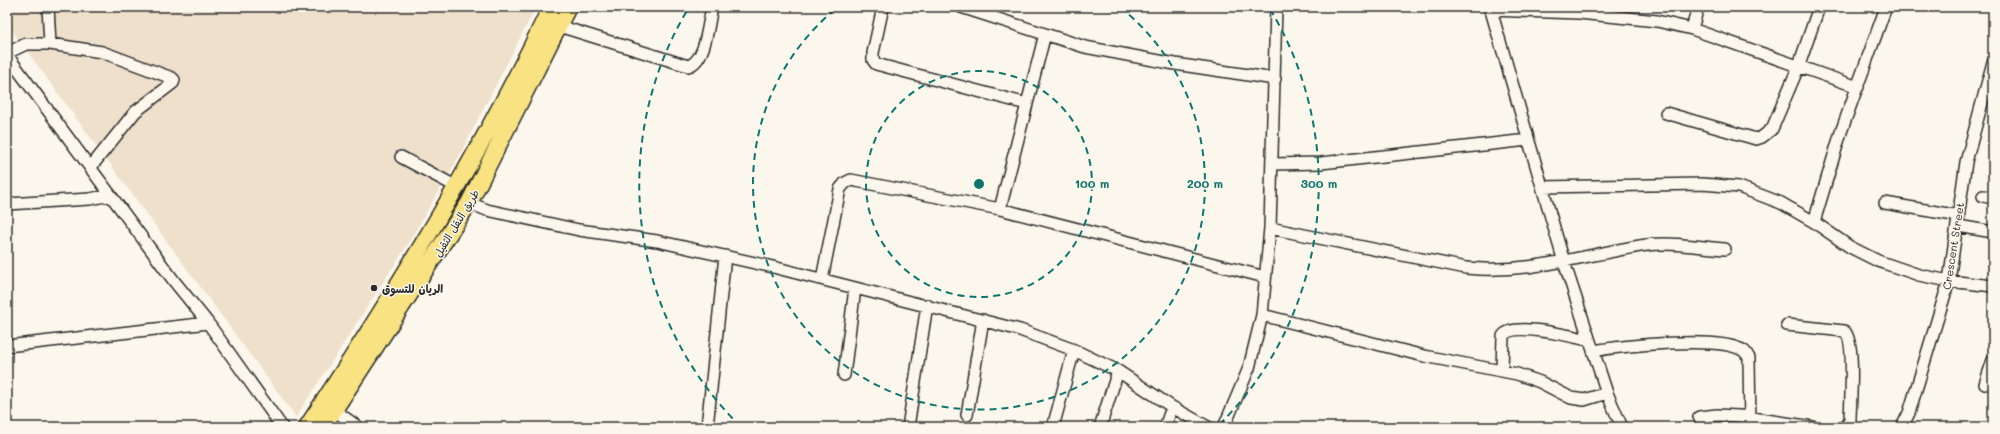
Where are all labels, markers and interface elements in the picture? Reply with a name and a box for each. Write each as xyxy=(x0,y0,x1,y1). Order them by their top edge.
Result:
text: 100 m xyxy=(1075,175,1109,191)
text: 200 m xyxy=(1187,175,1223,191)
text: 300 m xyxy=(1301,175,1337,191)
centre of rings xyxy=(972,177,986,191)
street label: طريق النقل الثقيل xyxy=(430,186,482,260)
street label: Crescent Street xyxy=(1939,201,1967,291)
place label: الريان للتسوق xyxy=(382,281,443,297)
marker: الريان للتسوق xyxy=(369,283,379,293)

